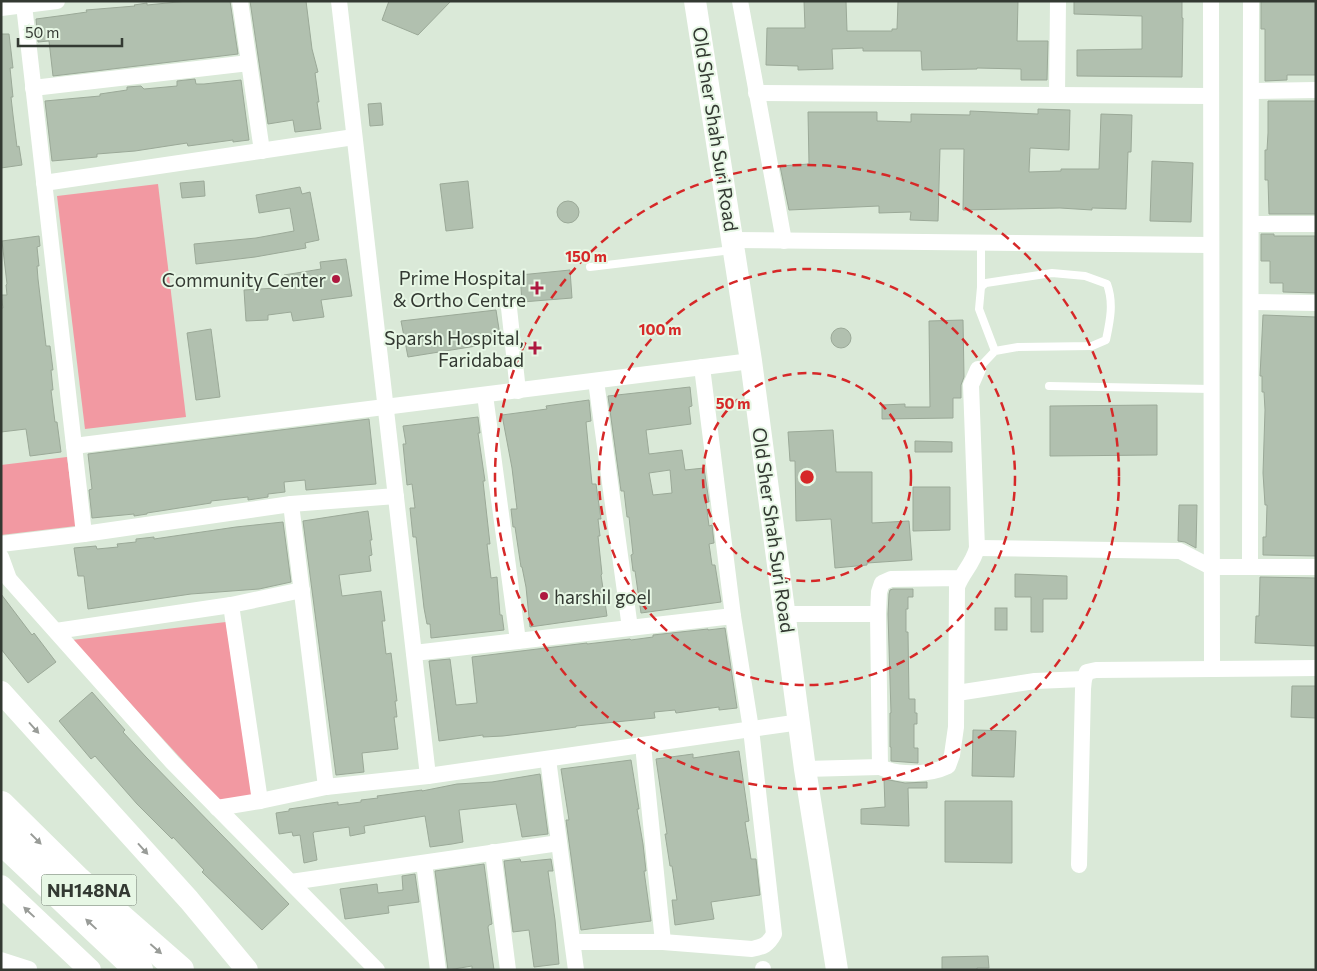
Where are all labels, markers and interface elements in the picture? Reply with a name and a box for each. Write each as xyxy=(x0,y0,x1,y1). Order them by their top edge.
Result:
scale bar xyxy=(18,15,121,47)
text: 50 m xyxy=(25,23,59,41)
street label: Old Sher Shah Suri Road xyxy=(688,25,744,233)
text: 150 m xyxy=(565,247,607,265)
place label: Prime Hospital & Ortho Centre xyxy=(393,266,526,311)
place label: Community Center xyxy=(162,268,326,291)
marker: Community Center xyxy=(330,273,342,285)
marker: Prime Hospital & Ortho Centre xyxy=(530,281,544,295)
text: 100 m xyxy=(639,320,681,338)
place label: Sparsh Hospital, Faridabad xyxy=(384,326,524,371)
marker: Sparsh Hospital, Faridabad xyxy=(528,341,542,355)
text: 50 m xyxy=(716,394,750,412)
street label: Old Sher Shah Suri Road xyxy=(748,426,800,634)
centre of rings xyxy=(798,468,816,486)
place label: harshil goel xyxy=(554,585,651,608)
marker: harshil goel xyxy=(538,590,550,602)
one-way arrow xyxy=(28,722,40,734)
one-way arrow xyxy=(30,833,42,845)
one-way arrow xyxy=(137,842,149,854)
road number: NH148NA xyxy=(42,874,136,906)
one-way arrow xyxy=(24,906,36,918)
one-way arrow xyxy=(86,918,98,930)
one-way arrow xyxy=(149,943,162,954)

